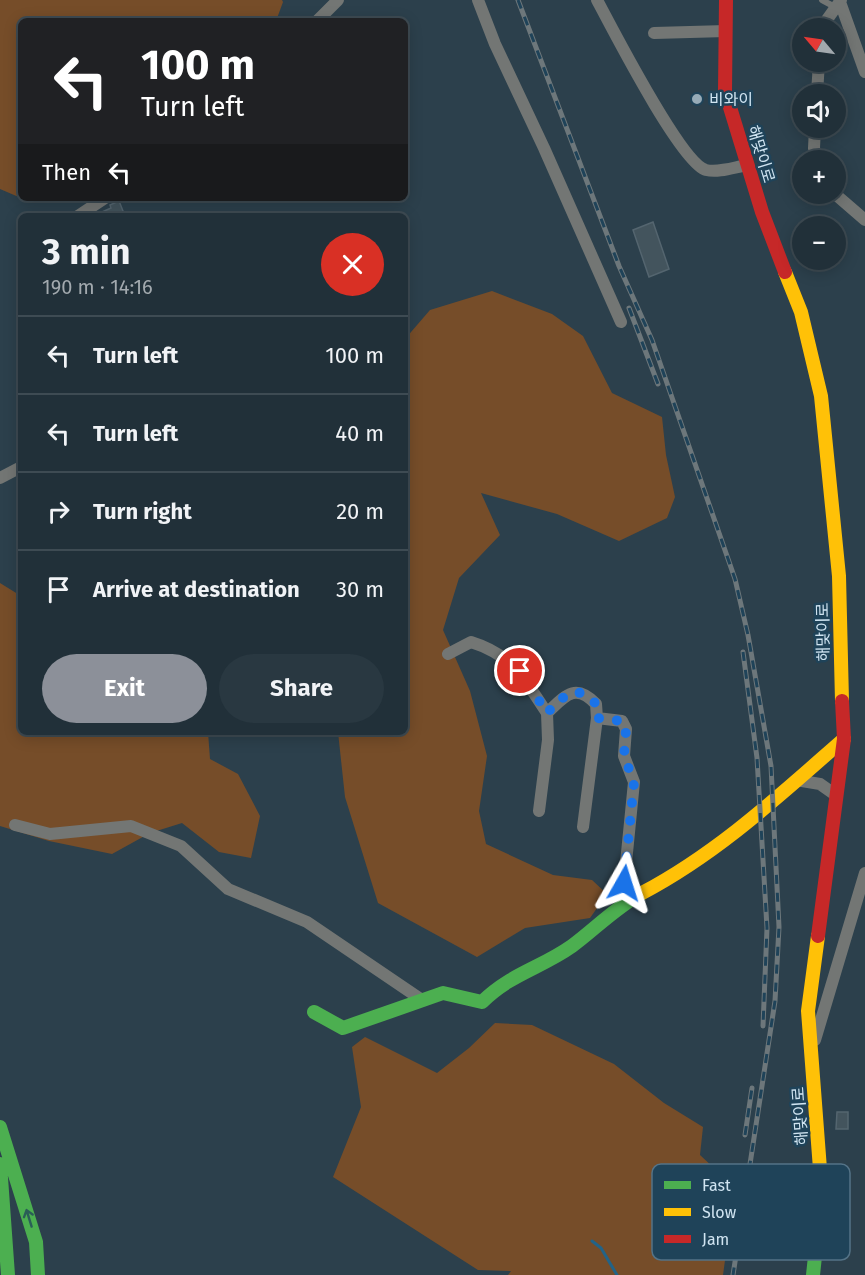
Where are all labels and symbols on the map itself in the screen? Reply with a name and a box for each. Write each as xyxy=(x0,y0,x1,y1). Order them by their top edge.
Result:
north arrow xyxy=(792,18,846,72)
place label: 비와이 xyxy=(709,90,753,109)
marker: 비와이 xyxy=(690,92,704,106)
street label: 해맞이로 xyxy=(743,123,779,185)
street label: 해맞이로 xyxy=(813,602,833,662)
pin xyxy=(494,645,545,696)
position arrow xyxy=(592,851,656,915)
street label: 해맞이로 xyxy=(788,1086,812,1146)
legend xyxy=(652,1164,850,1260)
text: Fast xyxy=(702,1176,731,1195)
text: Slow xyxy=(702,1203,737,1222)
one-way arrow xyxy=(23,1209,34,1228)
text: Jam xyxy=(702,1230,729,1249)

